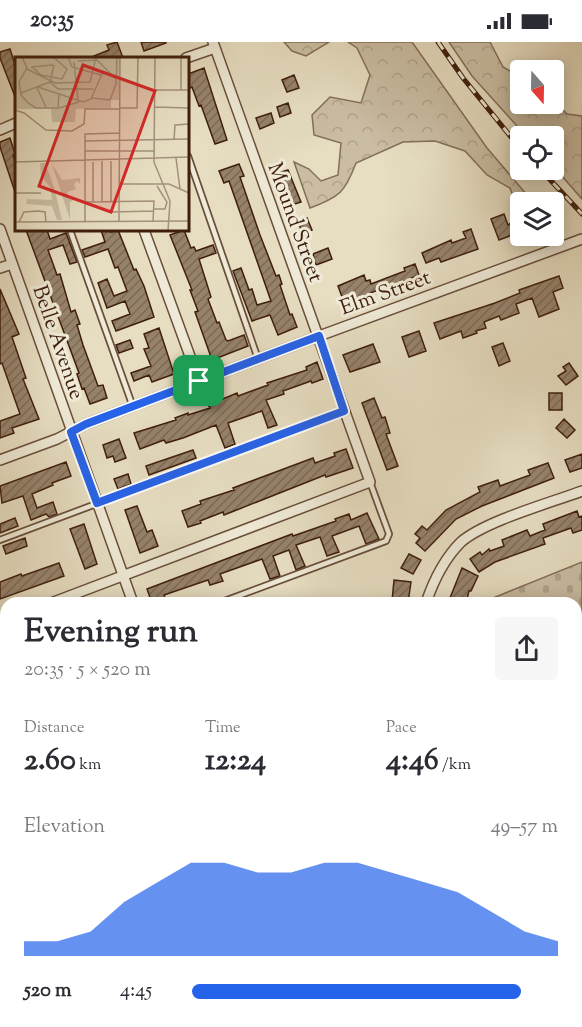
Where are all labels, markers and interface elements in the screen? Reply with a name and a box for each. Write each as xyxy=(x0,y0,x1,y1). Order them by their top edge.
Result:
text: 20:35 xyxy=(30,5,74,37)
inset map xyxy=(15,57,189,231)
north arrow xyxy=(510,60,564,114)
map controls xyxy=(510,60,564,246)
button: locate xyxy=(510,126,564,180)
street label: Mound Street xyxy=(259,159,330,287)
button: layers xyxy=(510,192,564,246)
street label: Elm Street xyxy=(336,264,435,324)
street label: Belle Avenue xyxy=(24,282,91,404)
pin xyxy=(173,355,224,406)
icon: arrive xyxy=(182,364,215,397)
text: Evening run xyxy=(24,609,198,657)
button: share xyxy=(495,617,558,680)
text: 20:35 · 5 × 520 m xyxy=(24,656,151,685)
text: Distance xyxy=(24,717,84,740)
text: Time xyxy=(205,717,241,740)
text: Pace xyxy=(386,717,417,740)
text: 2.60 xyxy=(24,740,76,783)
text: 12:24 xyxy=(205,740,266,783)
text: 4:46 xyxy=(386,740,439,783)
text: km xyxy=(76,754,101,777)
text: /km xyxy=(439,754,471,777)
text: Elevation xyxy=(24,813,105,842)
text: 49–57 m xyxy=(491,813,558,842)
text: 520 m xyxy=(24,977,72,1006)
text: 4:45 xyxy=(120,977,152,1006)

